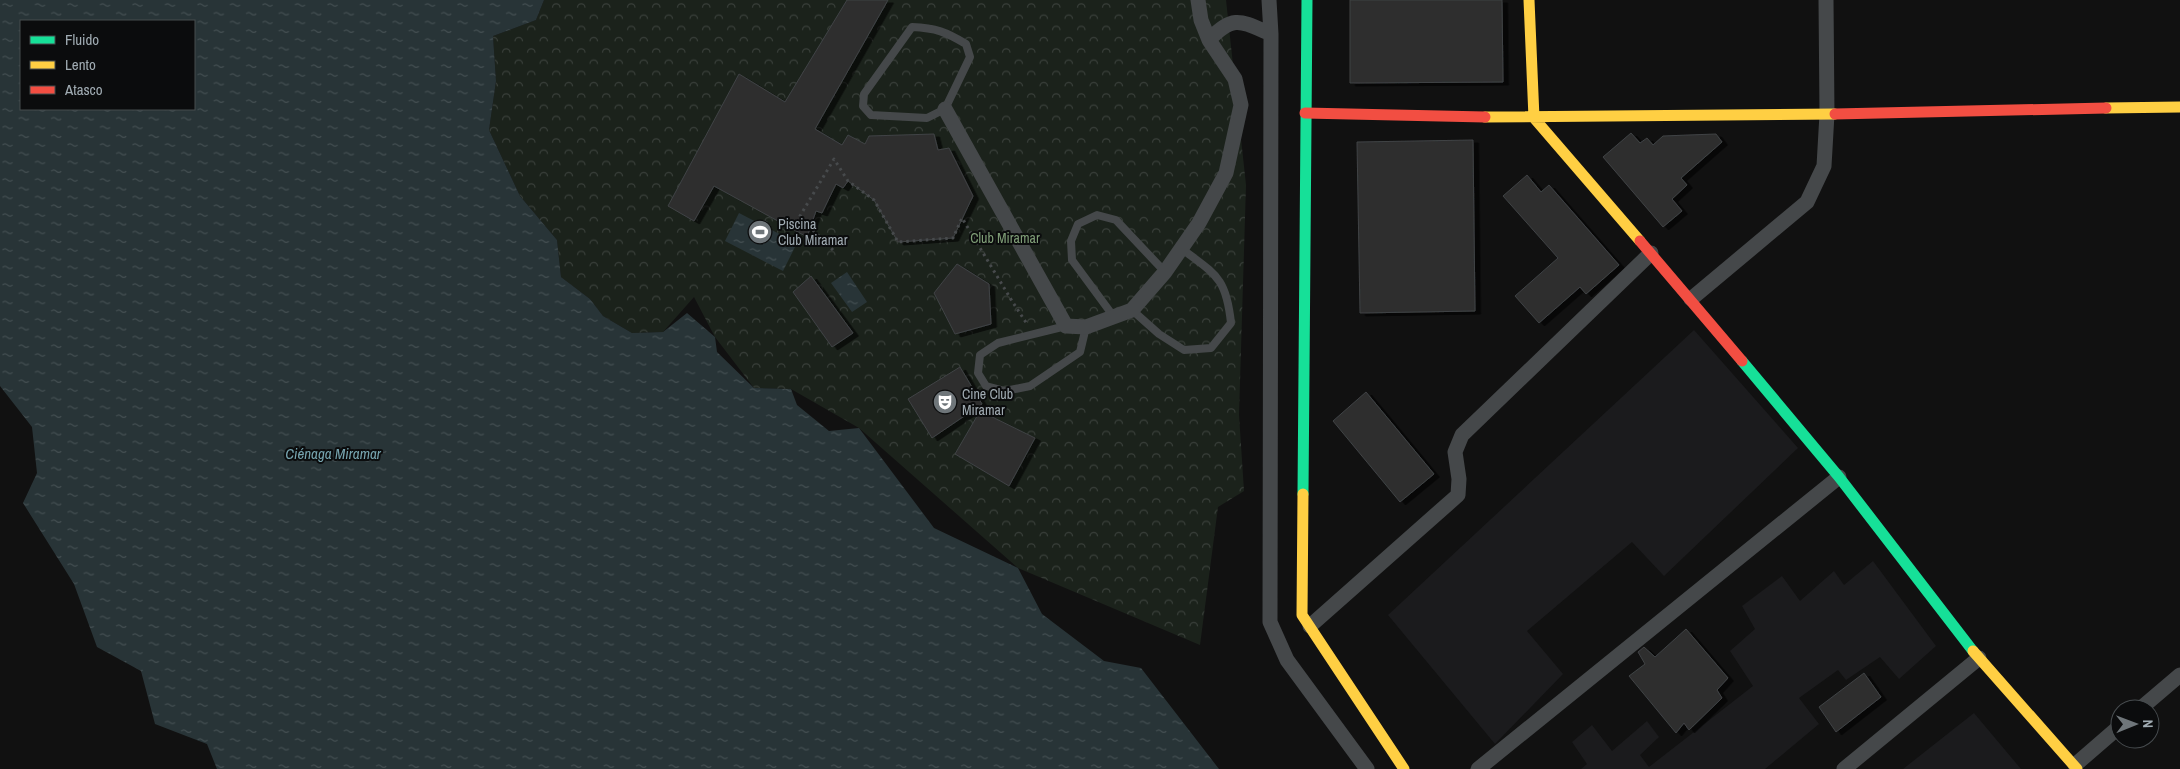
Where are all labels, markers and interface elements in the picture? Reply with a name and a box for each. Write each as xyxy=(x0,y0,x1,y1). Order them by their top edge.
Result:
legend xyxy=(20,20,195,110)
text: Fluido xyxy=(65,29,99,50)
text: Lento xyxy=(65,54,96,75)
text: Atasco xyxy=(64,79,103,100)
place label: Piscina Club Miramar xyxy=(778,215,848,249)
sports icon: Piscina Club Miramar xyxy=(747,219,773,245)
park label: Club Miramar xyxy=(970,229,1040,247)
place label: Cine Club Miramar xyxy=(962,385,1013,419)
theatre icon: Cine Club Miramar xyxy=(932,389,958,415)
water label: Ciénaga Miramar xyxy=(285,443,382,464)
north arrow xyxy=(2110,699,2160,749)
text: N xyxy=(2139,719,2157,728)

